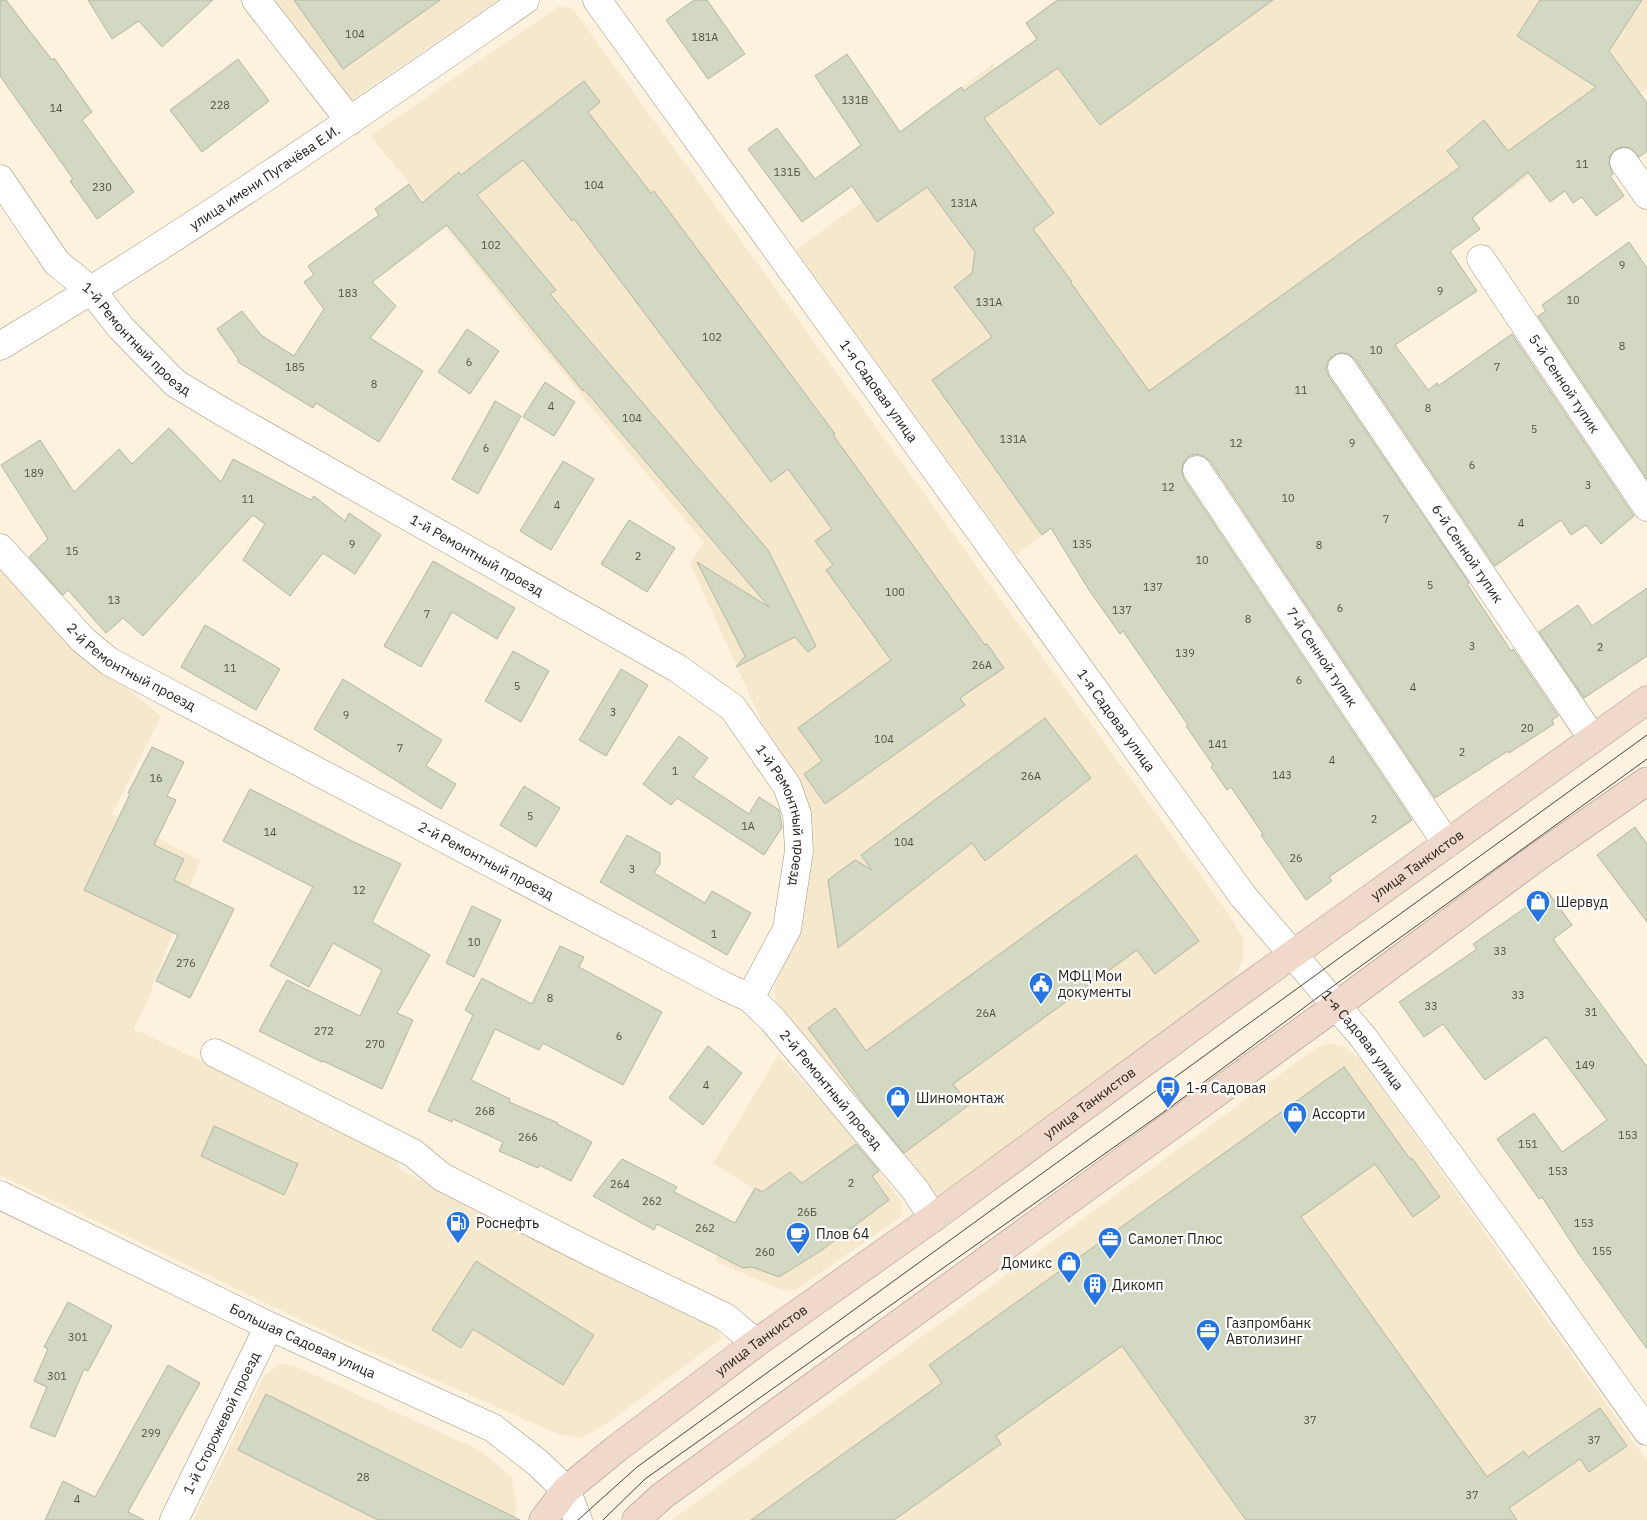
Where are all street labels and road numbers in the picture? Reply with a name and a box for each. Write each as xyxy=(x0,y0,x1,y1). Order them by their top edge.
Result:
street label: улица имени Пугачёва Е.И. xyxy=(186,121,343,234)
street label: 1-й Ремонтный проезд xyxy=(79,278,194,400)
street label: 5-й Сенной тупик xyxy=(1525,330,1603,436)
street label: 1-я Садовая улица xyxy=(836,336,922,446)
street label: 6-й Сенной тупик xyxy=(1428,501,1508,607)
street label: 1-й Ремонтный проезд xyxy=(407,510,547,600)
street label: 7-й Сенной тупик xyxy=(1282,604,1362,710)
street label: 2-й Ремонтный проезд xyxy=(63,619,199,715)
street label: 1-я Садовая улица xyxy=(1073,665,1160,776)
street label: 1-й Ремонтный проезд xyxy=(752,741,808,887)
street label: 2-й Ремонтный проезд xyxy=(415,817,557,904)
street label: улица Танкистов xyxy=(1367,826,1467,904)
street label: 1-я Садовая улица xyxy=(1318,986,1408,1094)
street label: 2-й Ремонтный проезд xyxy=(776,1026,886,1153)
street label: улица Танкистов xyxy=(1040,1063,1139,1143)
street label: Большая Садовая улица xyxy=(227,1299,379,1383)
street label: улица Танкистов xyxy=(711,1300,811,1380)
street label: 1-й Сторожевой проезд xyxy=(179,1349,264,1497)

